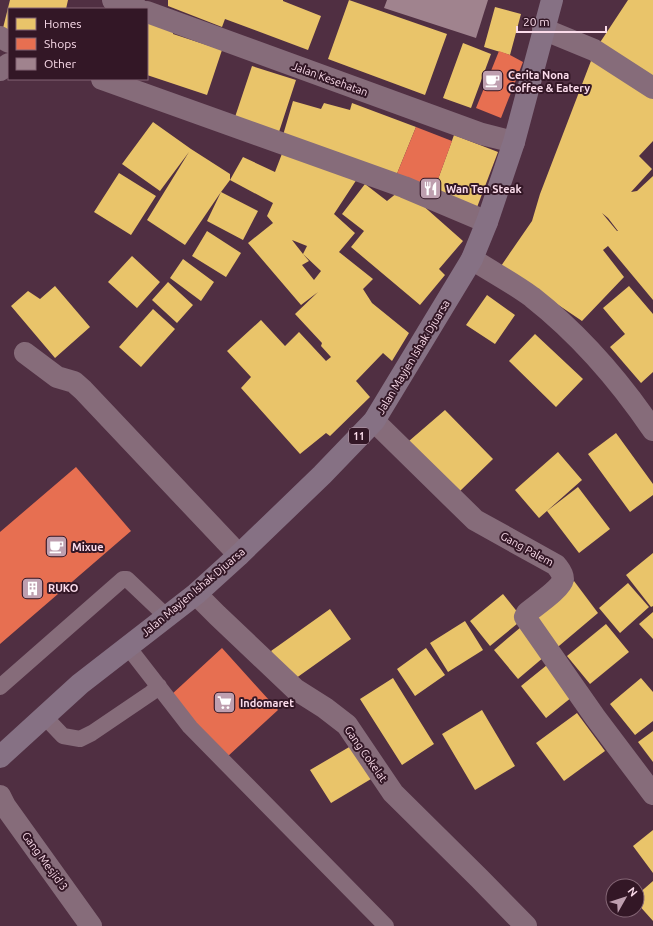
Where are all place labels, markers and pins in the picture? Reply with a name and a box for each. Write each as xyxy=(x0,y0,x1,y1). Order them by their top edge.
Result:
cafe icon: Cerita Nona Coffee & Eatery xyxy=(480,68,506,94)
place label: Cerita Nona Coffee & Eatery xyxy=(508,69,590,94)
restaurant icon: Wan Ten Steak xyxy=(417,176,443,202)
place label: Wan Ten Steak xyxy=(446,183,522,195)
cafe icon: Mixue xyxy=(44,534,70,560)
place label: Mixue xyxy=(72,541,104,553)
building icon: RUKO xyxy=(19,575,45,601)
place label: RUKO xyxy=(48,582,79,594)
supermarket icon: Indomaret xyxy=(212,690,238,716)
place label: Indomaret xyxy=(240,697,294,709)

